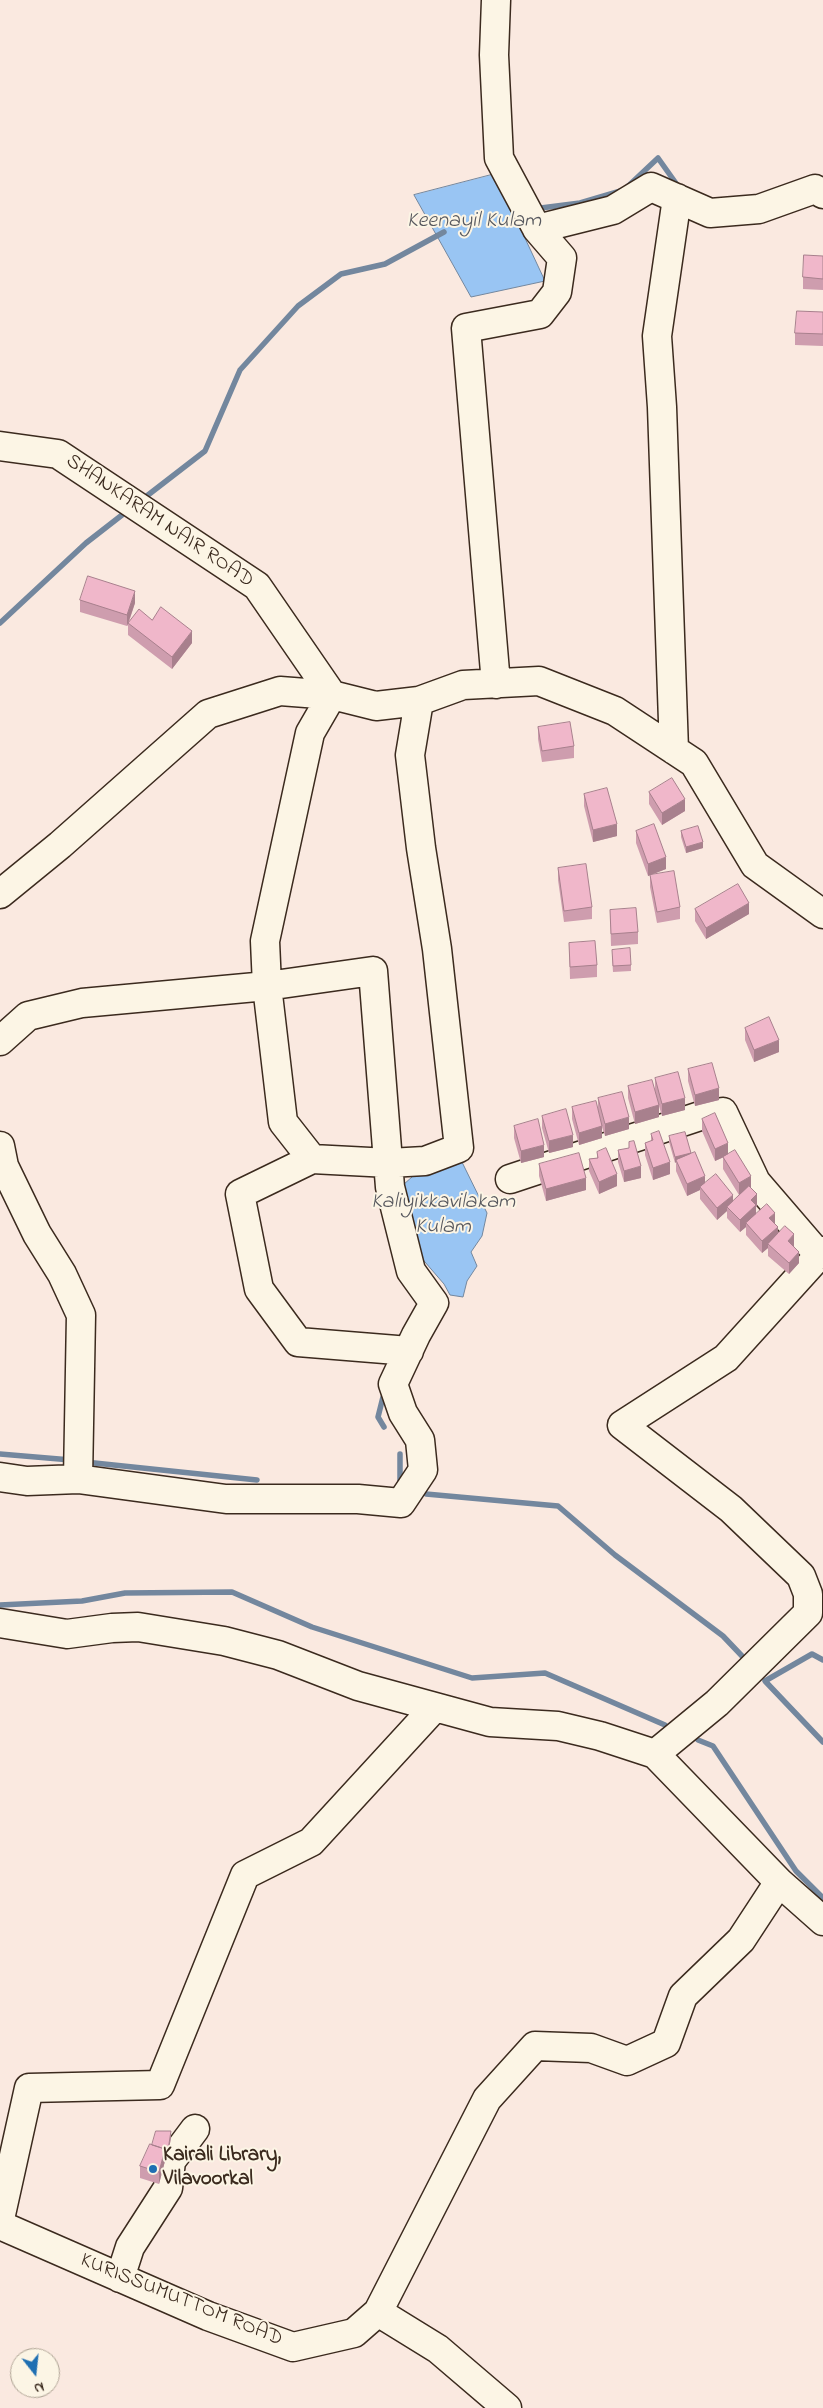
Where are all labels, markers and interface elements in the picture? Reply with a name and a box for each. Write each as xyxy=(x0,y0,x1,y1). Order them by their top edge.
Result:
water label: Keenayil Kulam xyxy=(407,209,541,235)
street label: SHANKARAM NAIR ROAD xyxy=(60,450,258,594)
water label: Kaliyikkavilakam Kulam xyxy=(371,1190,515,1242)
place label: Kairali Library, Vilavoorkal xyxy=(163,2144,281,2194)
marker: Kairali Library, Vilavoorkal xyxy=(147,2163,159,2175)
street label: KURISSUMUTTOM ROAD xyxy=(76,2249,286,2353)
north arrow xyxy=(10,2348,60,2398)
text: N xyxy=(32,2376,46,2398)

